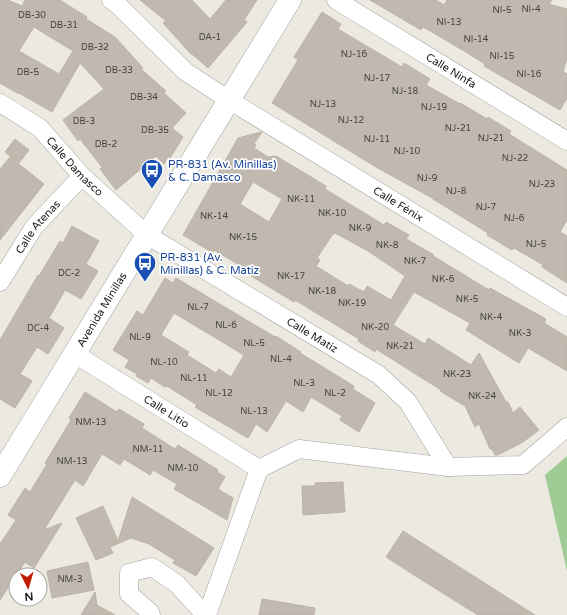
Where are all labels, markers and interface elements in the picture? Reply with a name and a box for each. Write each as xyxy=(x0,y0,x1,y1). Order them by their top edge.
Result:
house number: NI-4 xyxy=(521,4,541,15)
house number: NI-5 xyxy=(492,5,512,16)
house number: DB-30 xyxy=(18,10,46,21)
house number: NI-13 xyxy=(437,17,461,28)
house number: DB-31 xyxy=(50,20,78,31)
house number: DA-1 xyxy=(199,32,221,43)
house number: NI-14 xyxy=(464,34,489,45)
house number: DB-32 xyxy=(81,42,109,53)
house number: NJ-16 xyxy=(341,49,368,60)
street label: Calle Ninfa xyxy=(423,50,479,91)
house number: NI-15 xyxy=(490,51,515,62)
house number: DB-33 xyxy=(105,65,133,76)
house number: DB-5 xyxy=(17,67,40,78)
house number: NI-16 xyxy=(517,69,542,80)
house number: NJ-17 xyxy=(364,73,391,84)
house number: NJ-18 xyxy=(392,86,419,97)
house number: DB-34 xyxy=(130,92,158,103)
house number: NJ-13 xyxy=(310,99,336,110)
house number: NJ-19 xyxy=(421,102,448,113)
house number: NJ-12 xyxy=(338,115,364,126)
house number: DB-3 xyxy=(73,116,95,127)
house number: NJ-21 xyxy=(445,123,471,134)
house number: DB-35 xyxy=(141,125,169,136)
house number: NJ-21 xyxy=(478,133,504,144)
street label: Calle Damasco xyxy=(44,134,106,199)
house number: NJ-11 xyxy=(364,134,390,145)
house number: DB-2 xyxy=(95,139,117,150)
house number: NJ-10 xyxy=(394,146,421,157)
house number: NJ-22 xyxy=(502,153,528,164)
bus stop icon: PR-831 (Av. Minillas) & C. Damasco xyxy=(139,157,165,190)
place label: PR-831 (Av. Minillas) & C. Damasco xyxy=(168,158,276,184)
house number: NJ-9 xyxy=(417,173,438,184)
house number: NJ-23 xyxy=(529,179,555,190)
street label: Calle Fénix xyxy=(371,184,426,224)
house number: NJ-8 xyxy=(446,186,467,197)
house number: NK-11 xyxy=(287,194,315,205)
street label: Calle Atenas xyxy=(13,198,63,256)
house number: NJ-7 xyxy=(476,202,497,213)
house number: NK-10 xyxy=(318,208,346,219)
house number: NK-14 xyxy=(200,211,228,222)
house number: NJ-6 xyxy=(504,213,525,224)
house number: NK-9 xyxy=(349,223,372,234)
house number: NK-15 xyxy=(229,232,257,243)
house number: NJ-5 xyxy=(526,239,547,250)
house number: NK-8 xyxy=(376,240,399,251)
bus stop icon: PR-831 (Av. Minillas) & C. Matiz xyxy=(132,250,158,283)
place label: PR-831 (Av. Minillas) & C. Matiz xyxy=(160,251,260,277)
house number: NK-7 xyxy=(404,256,427,267)
house number: DC-2 xyxy=(58,268,80,279)
street label: Avenida Minillas xyxy=(74,270,130,349)
house number: NK-17 xyxy=(277,271,305,282)
house number: NK-6 xyxy=(432,274,455,285)
house number: NK-18 xyxy=(308,286,336,297)
house number: NK-5 xyxy=(456,294,479,305)
house number: NK-19 xyxy=(338,298,366,309)
house number: NL-7 xyxy=(187,302,209,313)
house number: NK-4 xyxy=(480,312,503,323)
street label: Calle Matiz xyxy=(284,315,341,356)
house number: NL-6 xyxy=(215,320,237,331)
house number: NK-20 xyxy=(361,322,389,333)
house number: DC-4 xyxy=(27,323,49,334)
house number: NK-3 xyxy=(509,328,531,339)
house number: NL-9 xyxy=(129,332,151,343)
house number: NL-5 xyxy=(243,338,265,349)
house number: NK-21 xyxy=(386,341,414,352)
house number: NL-4 xyxy=(270,354,292,365)
house number: NL-10 xyxy=(150,357,178,368)
house number: NK-23 xyxy=(443,369,471,380)
house number: NL-11 xyxy=(180,373,208,384)
house number: NL-3 xyxy=(293,378,315,389)
house number: NL-12 xyxy=(205,388,233,399)
house number: NL-2 xyxy=(324,388,346,399)
house number: NK-24 xyxy=(468,391,496,402)
street label: Calle Litio xyxy=(141,393,192,431)
house number: NL-13 xyxy=(240,406,268,417)
house number: NM-13 xyxy=(76,417,106,428)
house number: NM-11 xyxy=(133,444,163,455)
house number: NM-13 xyxy=(57,456,87,467)
house number: NM-10 xyxy=(168,463,199,474)
north arrow xyxy=(8,567,48,607)
house number: NM-3 xyxy=(57,574,83,585)
text: N xyxy=(24,590,34,603)

